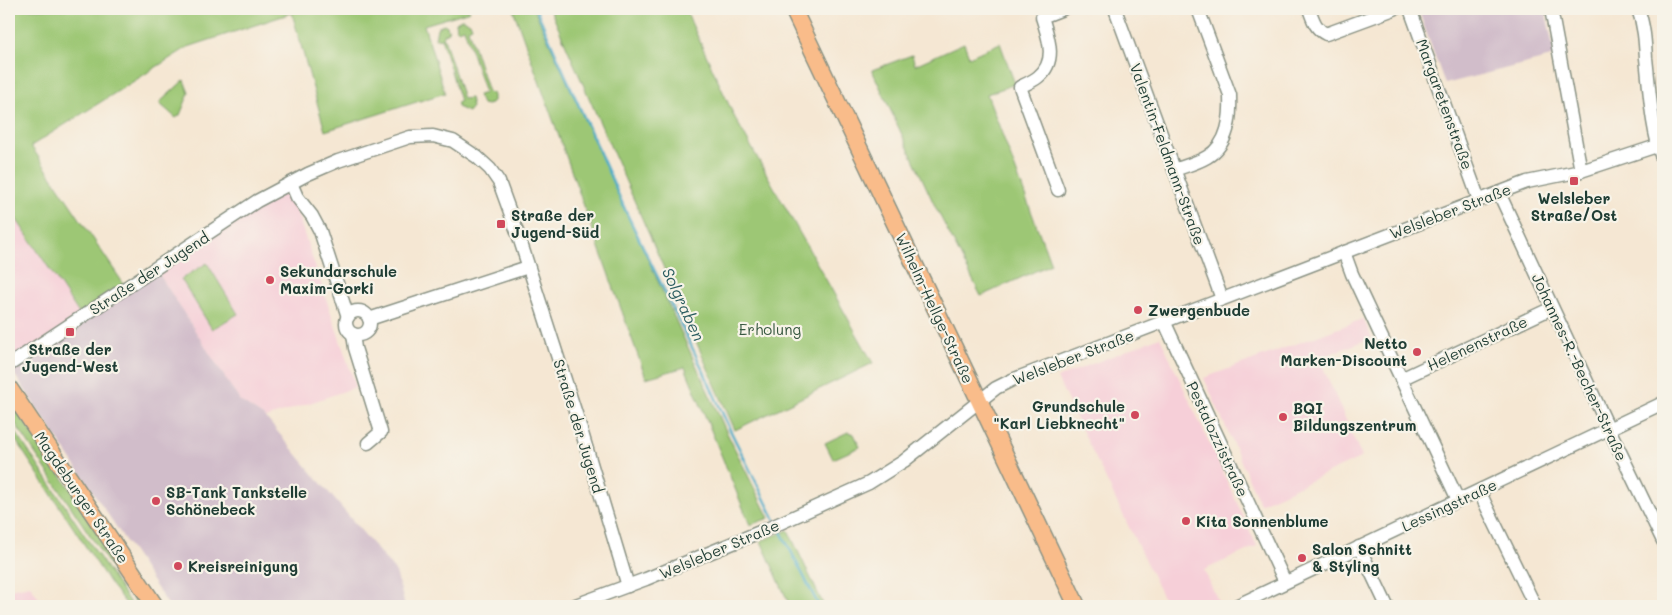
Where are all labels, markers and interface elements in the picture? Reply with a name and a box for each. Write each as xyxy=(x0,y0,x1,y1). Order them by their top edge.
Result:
street label: Margaretenstraße xyxy=(1412,36,1478,172)
street label: Valentin-Feldmann-Straße xyxy=(1126,60,1210,248)
marker: Welsleber Straße/Ost xyxy=(1568,175,1580,187)
street label: Welsleber Straße xyxy=(1386,179,1514,243)
place label: Welsleber Straße/Ost xyxy=(1531,188,1618,225)
place label: Straße der Jugend-Süd xyxy=(511,205,600,242)
marker: Straße der Jugend-Süd xyxy=(495,218,507,230)
street label: Straße der Jugend xyxy=(85,227,213,319)
street label: Wilhelm-Hellge-Straße xyxy=(891,230,979,386)
place label: Sekundarschule Maxim-Gorki xyxy=(280,261,397,298)
water label: Solgraben xyxy=(658,264,710,344)
street label: Johannes-R.-Becher-Straße xyxy=(1528,270,1632,464)
marker: Sekundarschule Maxim-Gorki xyxy=(264,274,276,286)
place label: Zwergenbude xyxy=(1148,300,1250,320)
marker: Zwergenbude xyxy=(1132,304,1144,316)
street label: Helenenstraße xyxy=(1424,311,1530,375)
park label: Erholung xyxy=(739,319,802,339)
street label: Welsleber Straße xyxy=(1009,325,1137,389)
marker: Straße der Jugend-West xyxy=(64,326,76,338)
place label: Netto Marken-Discount xyxy=(1281,333,1407,370)
place label: Straße der Jugend-West xyxy=(22,339,119,376)
marker: Netto Marken-Discount xyxy=(1411,346,1423,358)
street label: Straße der Jugend xyxy=(549,357,609,495)
street label: Pestalozzistraße xyxy=(1182,378,1254,500)
place label: Grundschule "Karl Liebknecht" xyxy=(993,396,1125,433)
place label: BQI Bildungszentrum xyxy=(1293,398,1417,435)
marker: Grundschule "Karl Liebknecht" xyxy=(1129,409,1141,421)
marker: BQI Bildungszentrum xyxy=(1277,411,1289,423)
street label: Magdeburger Straße xyxy=(30,427,134,567)
street label: Lessingstraße xyxy=(1398,474,1500,536)
place label: SB-Tank Tankstelle Schönebeck xyxy=(166,482,307,519)
marker: SB-Tank Tankstelle Schönebeck xyxy=(150,495,162,507)
place label: Kita Sonnenblume xyxy=(1196,511,1329,531)
street label: Welsleber Straße xyxy=(656,515,782,583)
marker: Kita Sonnenblume xyxy=(1180,515,1192,527)
place label: Salon Schnitt & Styling xyxy=(1312,539,1412,576)
marker: Salon Schnitt & Styling xyxy=(1296,552,1308,564)
place label: Kreisreinigung xyxy=(188,556,298,576)
marker: Kreisreinigung xyxy=(172,560,184,572)

